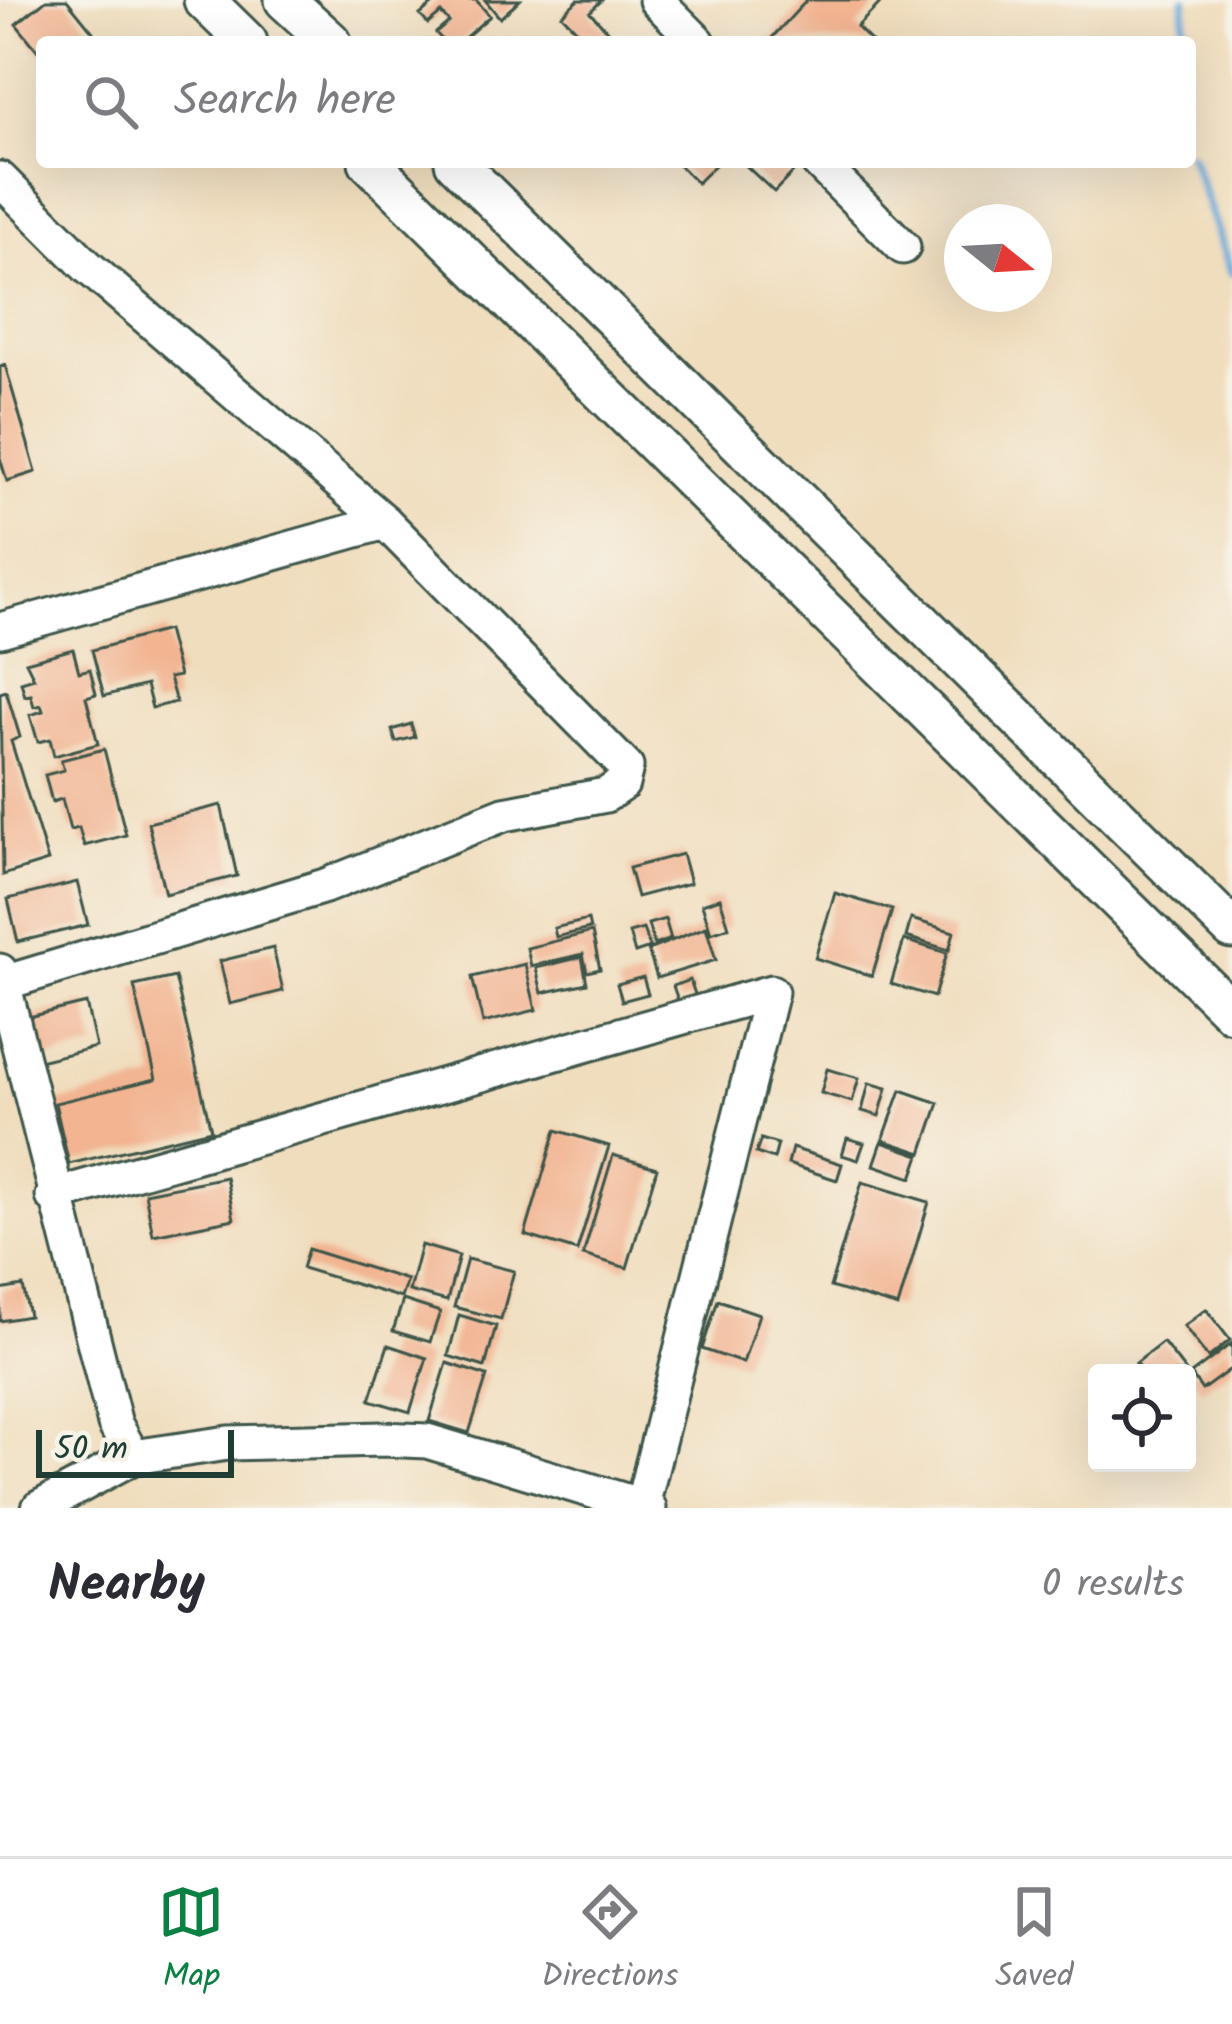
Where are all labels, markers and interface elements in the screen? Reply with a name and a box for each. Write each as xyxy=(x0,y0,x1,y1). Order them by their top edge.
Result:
search box xyxy=(36,36,1196,168)
text: Search here xyxy=(174,66,396,138)
icon: search xyxy=(78,69,144,135)
north arrow xyxy=(944,204,1052,312)
map controls xyxy=(1088,1364,1196,1472)
button: locate xyxy=(1088,1364,1196,1472)
scale bar xyxy=(36,1424,234,1477)
text: 50 m xyxy=(54,1424,128,1477)
text: Nearby xyxy=(48,1546,205,1627)
text: 0 results xyxy=(1042,1555,1184,1617)
tab: Map xyxy=(158,1879,224,2004)
tab: Directions xyxy=(541,1879,678,2004)
tab: Saved xyxy=(995,1879,1074,2004)

